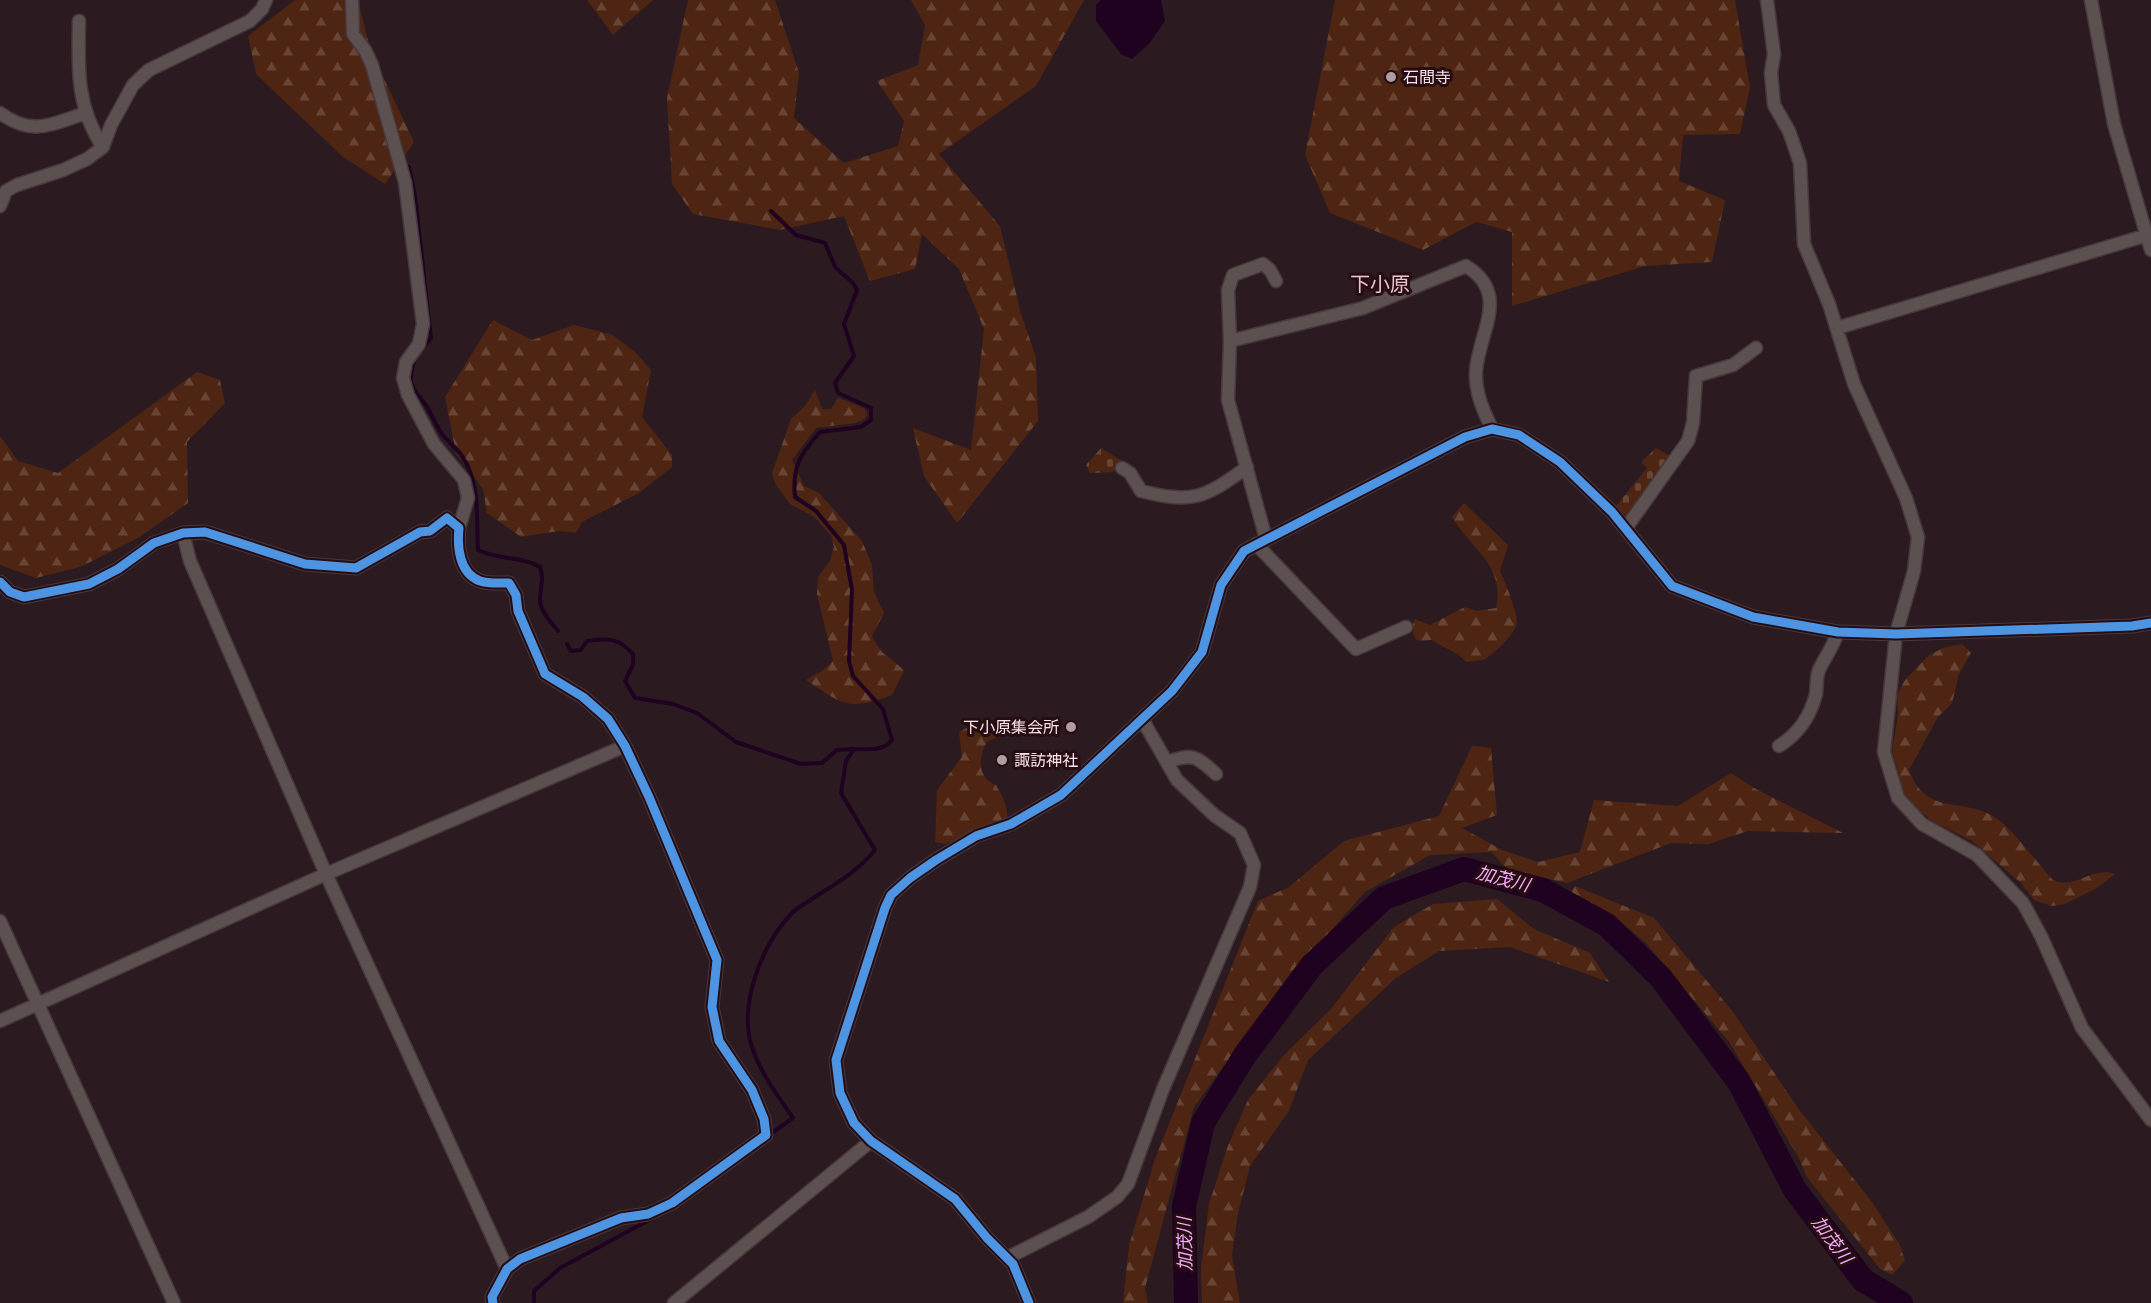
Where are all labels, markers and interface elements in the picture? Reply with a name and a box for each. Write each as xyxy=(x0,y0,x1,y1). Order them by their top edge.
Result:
place label: 石間寺 xyxy=(1403,68,1451,86)
marker: 石間寺 xyxy=(1384,70,1398,84)
district label: 下小原 xyxy=(1350,272,1410,295)
place label: 下小原集会所 xyxy=(963,718,1059,736)
marker: 下小原集会所 xyxy=(1064,720,1078,734)
place label: 諏訪神社 xyxy=(1014,751,1078,769)
marker: 諏訪神社 xyxy=(995,753,1009,767)
water label: 加茂川 xyxy=(1474,861,1534,896)
water label: 加茂川 xyxy=(1808,1212,1858,1269)
water label: 加茂川 xyxy=(1173,1215,1195,1271)

